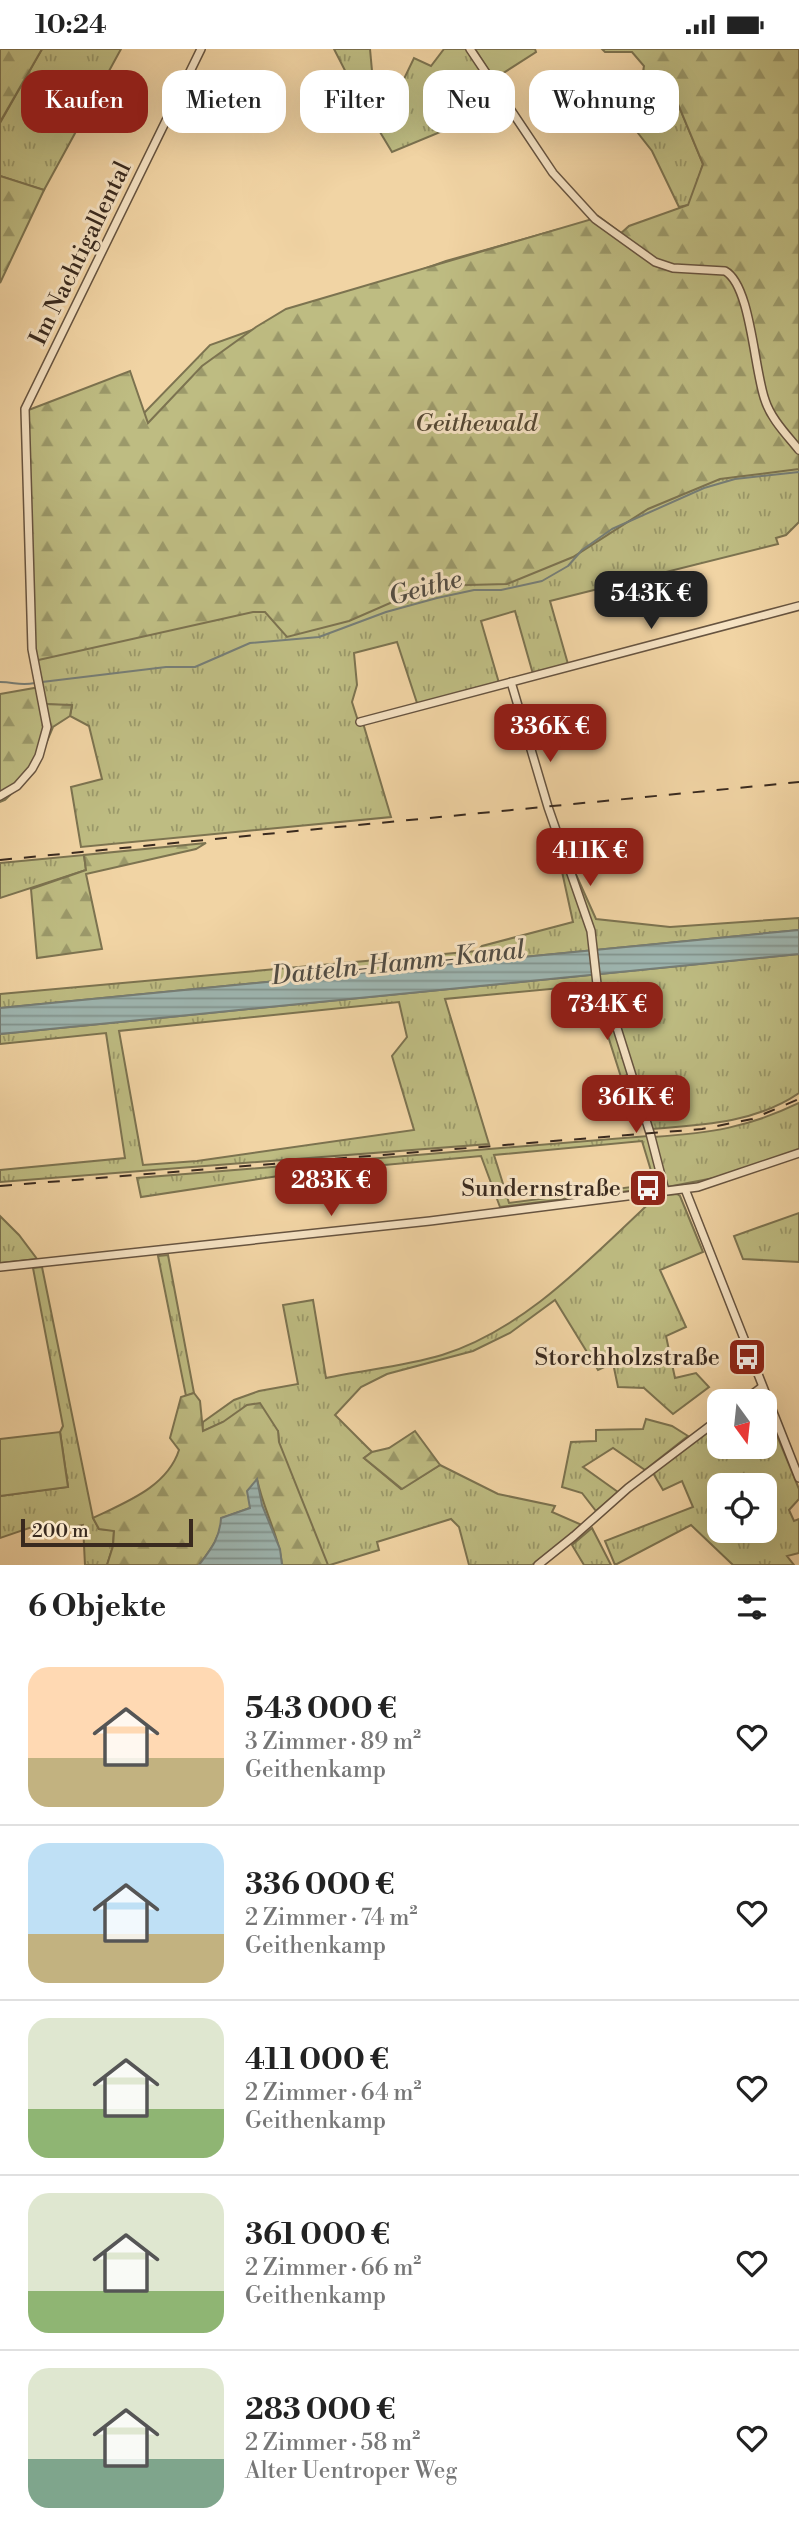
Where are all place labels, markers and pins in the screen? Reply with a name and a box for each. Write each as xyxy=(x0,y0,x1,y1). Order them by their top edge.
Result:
pin: 543K € xyxy=(594,571,708,631)
pin: 336K € xyxy=(493,705,607,764)
pin: 411K € xyxy=(533,829,647,888)
pin: 734K € xyxy=(550,983,664,1042)
pin: 361K € xyxy=(579,1075,693,1135)
pin: 283K € xyxy=(274,1159,388,1218)
bus stop icon: Sundernstraße xyxy=(627,1167,669,1209)
place label: Sundernstraße xyxy=(461,1174,621,1204)
bus stop icon: Storchholzstraße xyxy=(726,1336,768,1378)
place label: Storchholzstraße xyxy=(535,1343,720,1373)

